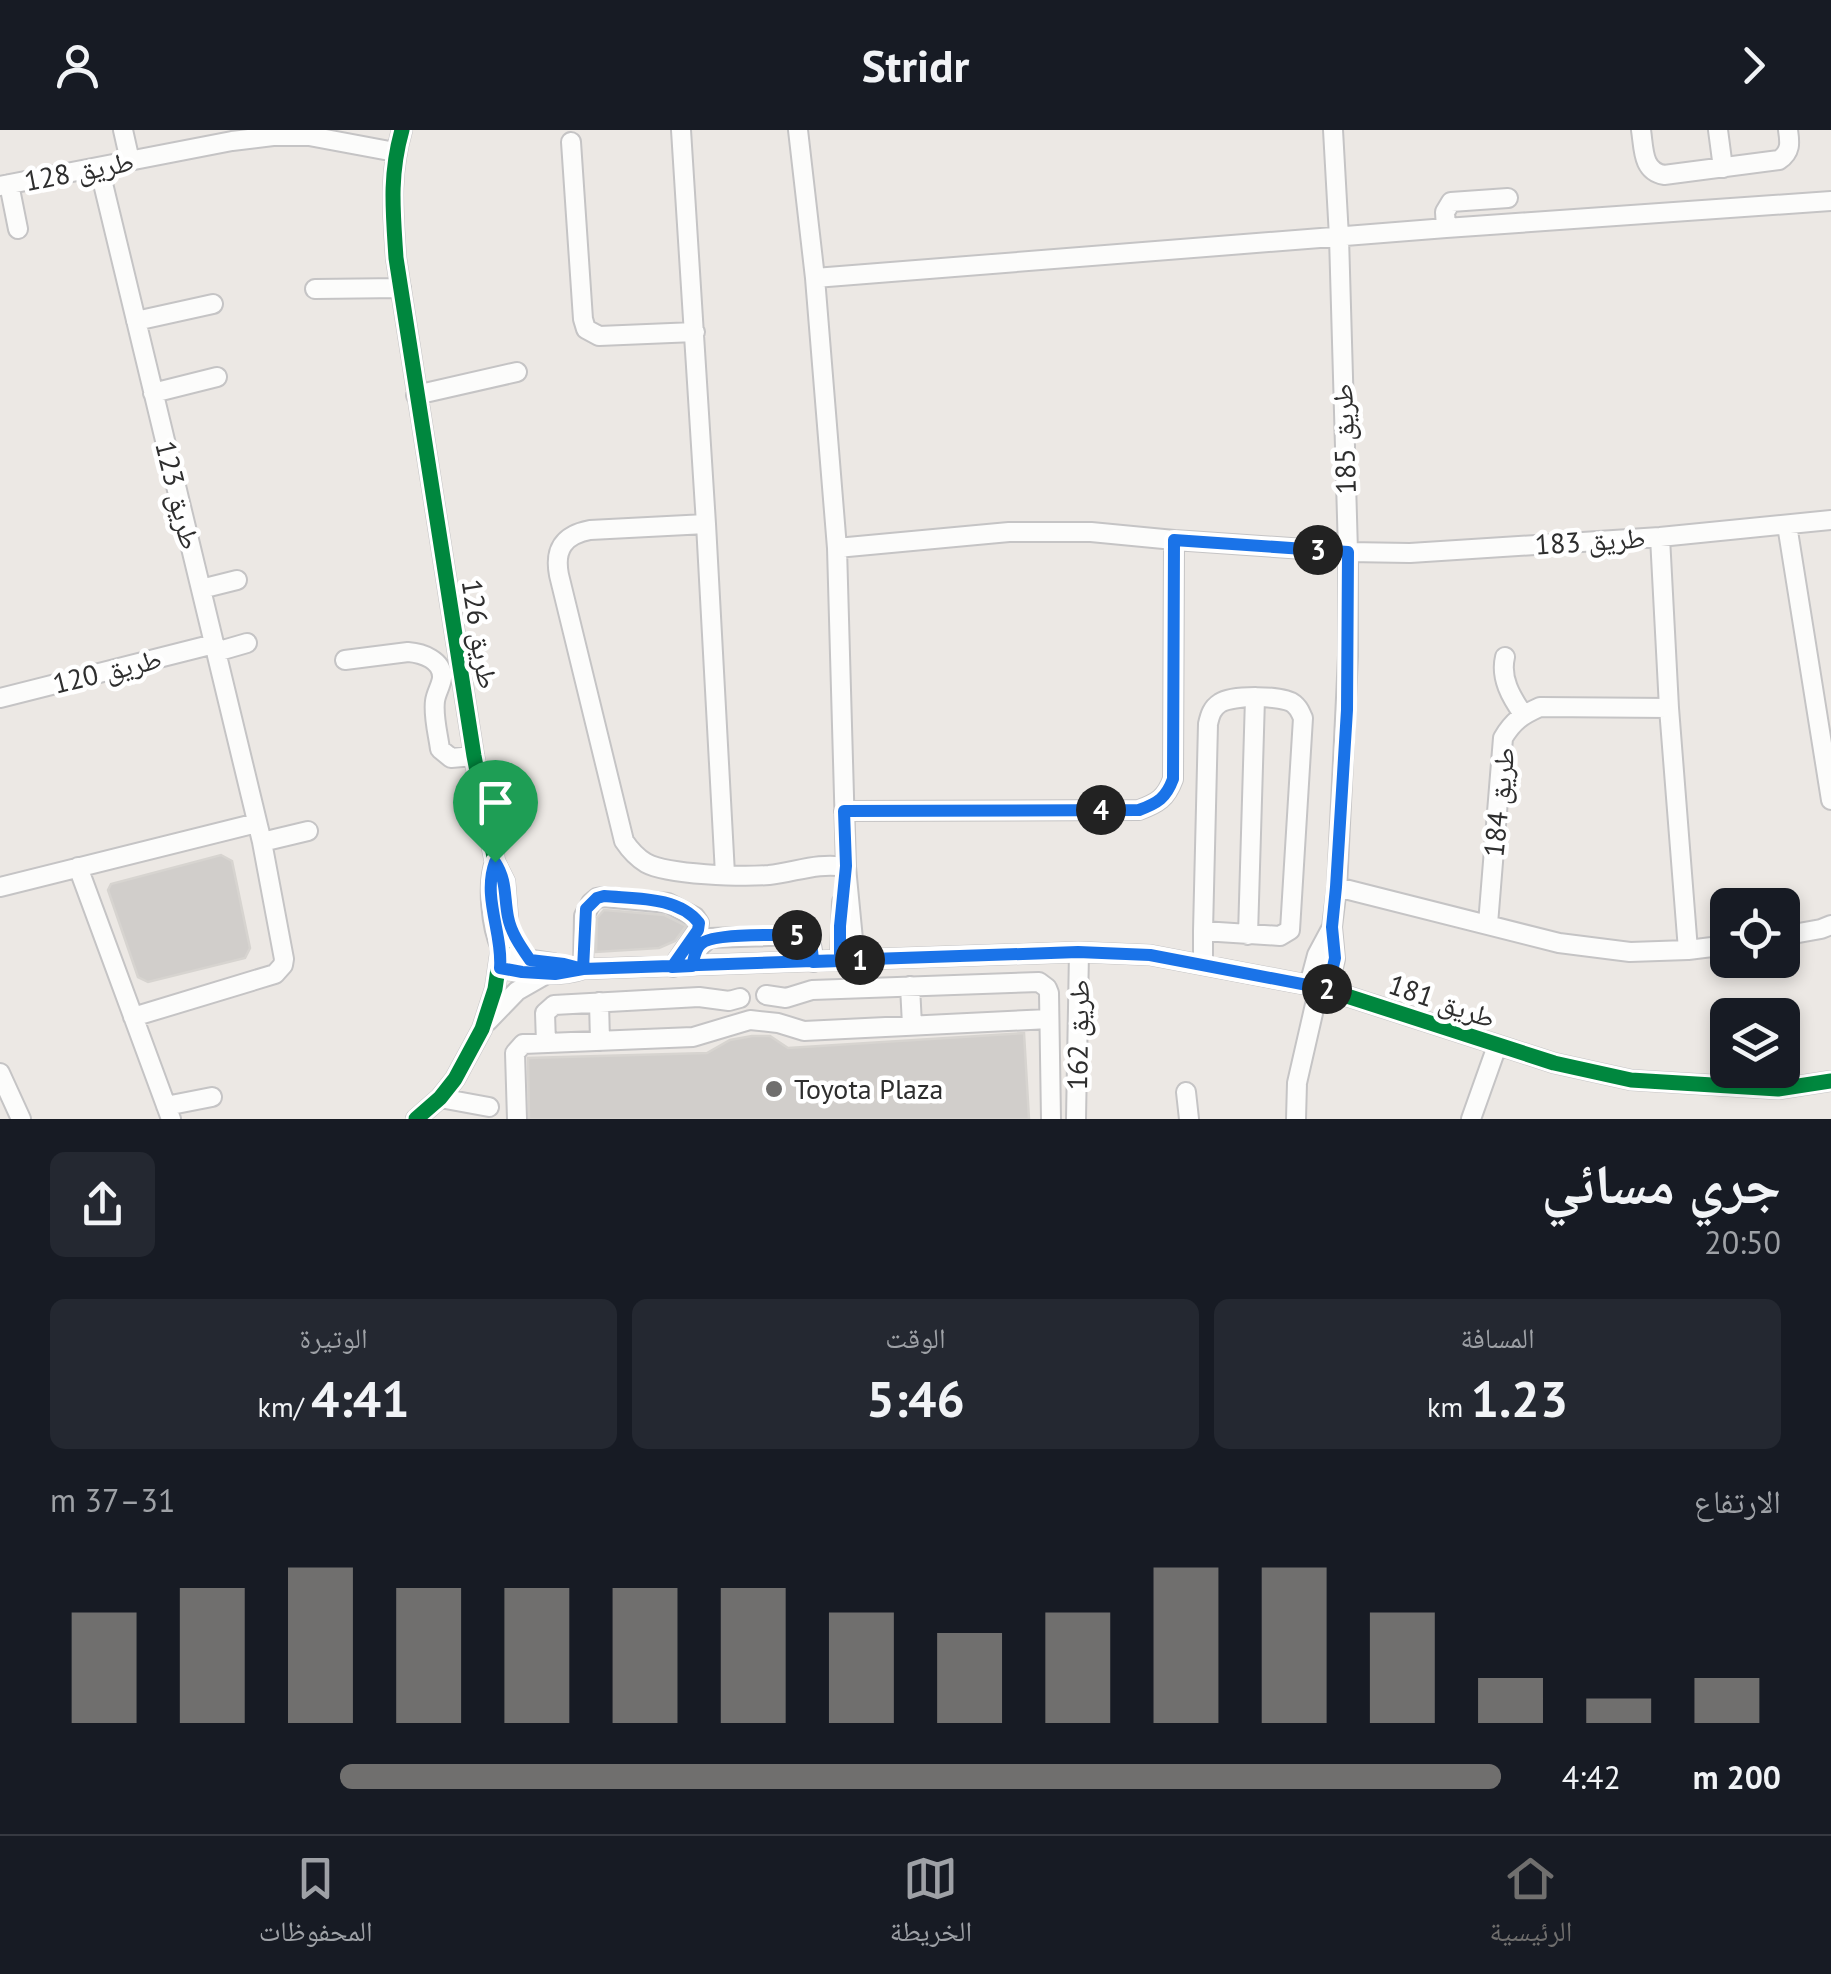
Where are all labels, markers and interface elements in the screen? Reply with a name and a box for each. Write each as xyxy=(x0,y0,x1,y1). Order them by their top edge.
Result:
text: Stridr xyxy=(862,36,969,94)
icon: person xyxy=(50,38,105,93)
icon: forward xyxy=(1726,38,1781,93)
street label: طريق 128 xyxy=(21,142,137,199)
street label: طريق 185 xyxy=(1323,383,1364,495)
street label: طريق 123 xyxy=(147,437,210,553)
street label: طريق 183 xyxy=(1533,518,1646,563)
pin: 3 xyxy=(1293,525,1343,575)
text: 3 xyxy=(1310,531,1326,568)
street label: طريق 126 xyxy=(454,576,507,691)
street label: طريق 120 xyxy=(49,639,165,702)
street label: طريق 184 xyxy=(1474,745,1523,859)
pin xyxy=(453,760,538,863)
icon: arrive xyxy=(468,775,523,830)
pin: 4 xyxy=(1076,785,1126,835)
text: 4 xyxy=(1093,791,1109,828)
map controls xyxy=(1710,888,1800,1088)
button: locate xyxy=(1710,888,1800,978)
pin: 5 xyxy=(772,910,822,960)
text: 5 xyxy=(789,916,805,953)
pin: 1 xyxy=(835,935,885,985)
text: 1 xyxy=(852,941,868,978)
pin: 2 xyxy=(1302,964,1352,1014)
street label: طريق 181 xyxy=(1384,965,1500,1036)
text: 2 xyxy=(1319,970,1335,1007)
street label: طريق 162 xyxy=(1058,979,1097,1091)
button: layers xyxy=(1710,998,1800,1088)
place label: Toyota Plaza xyxy=(794,1070,943,1107)
marker: Toyota Plaza xyxy=(763,1078,785,1100)
text: جري مسائي xyxy=(1541,1148,1781,1219)
button: share xyxy=(50,1152,155,1257)
text: 20:50 xyxy=(1704,1221,1781,1263)
text: الوتيرة xyxy=(299,1319,368,1356)
text: الوقت xyxy=(885,1319,946,1356)
text: المسافة xyxy=(1460,1319,1535,1356)
text: 4:41 xyxy=(311,1366,410,1431)
text: 5:46 xyxy=(866,1366,965,1431)
text: 1.23 xyxy=(1471,1366,1568,1431)
text: /km xyxy=(257,1388,311,1425)
text: km xyxy=(1427,1388,1471,1425)
text: 31–37 m xyxy=(50,1479,175,1521)
text: الارتفاع xyxy=(1694,1480,1781,1522)
text: 4:42 xyxy=(1562,1756,1621,1798)
text: 200 m xyxy=(1693,1756,1781,1798)
tab: المحفوظات xyxy=(259,1851,373,1959)
tab: الخريطة xyxy=(890,1851,972,1959)
tab: الرئيسية xyxy=(1489,1851,1572,1959)

